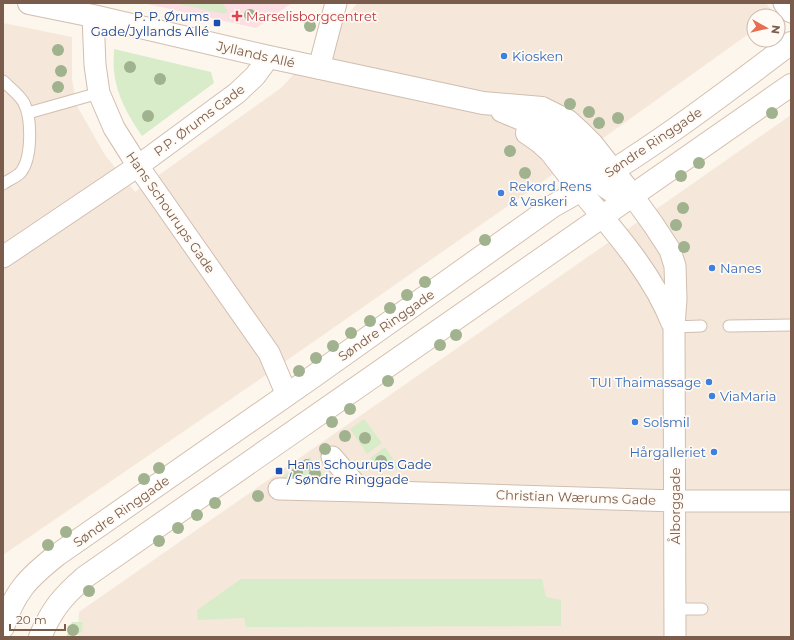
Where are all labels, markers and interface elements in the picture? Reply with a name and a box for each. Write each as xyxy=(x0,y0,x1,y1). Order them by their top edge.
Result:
place label: P. P. Ørums Gade/Jyllands Allé xyxy=(91,8,209,39)
place label: Marselisborgcentret xyxy=(246,8,377,24)
north arrow xyxy=(746,8,786,48)
marker: Marselisborgcentret xyxy=(231,10,243,22)
marker: P. P. Ørums Gade/Jyllands Allé xyxy=(212,18,222,28)
text: N xyxy=(768,24,783,35)
street label: Jyllands Allé xyxy=(214,37,297,71)
place label: Kiosken xyxy=(512,48,563,64)
marker: Kiosken xyxy=(499,51,509,61)
street label: P.P. Ørums Gade xyxy=(150,81,248,159)
street label: Søndre Ringgade xyxy=(601,103,705,180)
street label: Hans Schourups Gade xyxy=(123,148,219,276)
place label: Rekord Rens & Vaskeri xyxy=(509,178,592,209)
marker: Rekord Rens & Vaskeri xyxy=(496,188,506,198)
place label: Nanes xyxy=(720,260,761,276)
marker: Nanes xyxy=(707,263,717,273)
street label: Søndre Ringgade xyxy=(335,286,437,364)
place label: TUI Thaimassage xyxy=(590,374,701,390)
marker: TUI Thaimassage xyxy=(704,377,714,387)
place label: ViaMaria xyxy=(720,388,776,404)
marker: ViaMaria xyxy=(707,391,717,401)
place label: Solsmil xyxy=(643,414,690,430)
marker: Solsmil xyxy=(630,417,640,427)
place label: Hårgalleriet xyxy=(630,444,706,460)
marker: Hårgalleriet xyxy=(709,447,719,457)
place label: Hans Schourups Gade / Søndre Ringgade xyxy=(286,456,432,487)
marker: Hans Schourups Gade / Søndre Ringgade xyxy=(274,466,284,476)
street label: Ålborggade xyxy=(667,467,683,544)
street label: Søndre Ringgade xyxy=(70,472,172,550)
street label: Christian Wærums Gade xyxy=(496,486,656,508)
scale bar xyxy=(10,606,65,632)
text: 20 m xyxy=(16,612,47,627)

